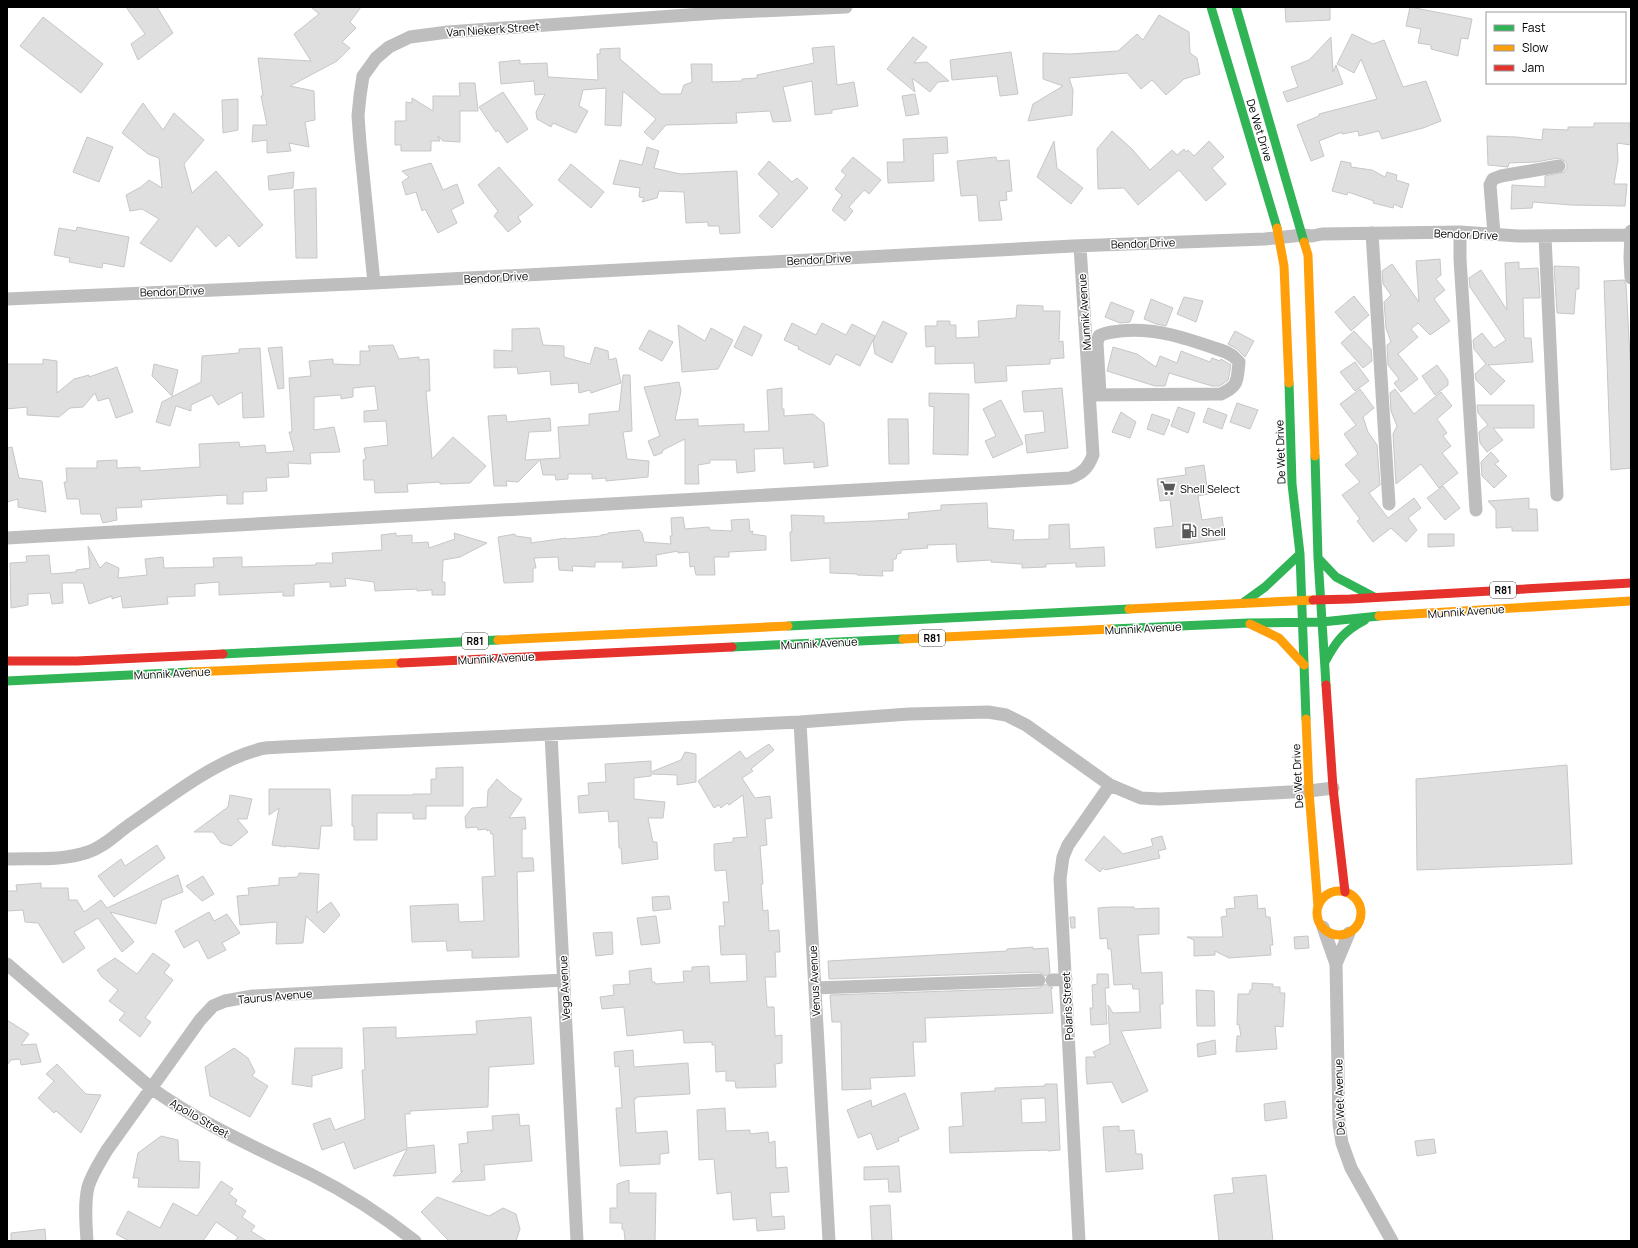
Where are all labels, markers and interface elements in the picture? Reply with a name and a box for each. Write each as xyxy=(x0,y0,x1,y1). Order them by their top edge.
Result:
legend xyxy=(1486,12,1626,84)
street label: Van Niekerk Street xyxy=(446,18,540,40)
text: Fast xyxy=(1522,19,1546,36)
text: Slow xyxy=(1522,39,1548,56)
text: Jam xyxy=(1522,59,1544,76)
street label: De Wet Drive xyxy=(1243,97,1277,164)
street label: Bendor Drive xyxy=(1434,225,1499,243)
street label: Bendor Drive xyxy=(1111,234,1176,252)
street label: Bendor Drive xyxy=(786,250,852,268)
street label: Bendor Drive xyxy=(463,268,529,286)
street label: Munnik Avenue xyxy=(1074,273,1094,351)
street label: Bendor Drive xyxy=(140,282,205,300)
street label: De Wet Drive xyxy=(1271,419,1289,484)
supermarket icon: Shell Select xyxy=(1159,479,1177,497)
place label: Shell Select xyxy=(1180,481,1240,496)
fuel station icon: Shell xyxy=(1180,522,1198,540)
place label: Shell xyxy=(1201,524,1226,539)
road number: R81 xyxy=(1490,582,1516,598)
street label: Munnik Avenue xyxy=(1427,601,1505,621)
street label: Munnik Avenue xyxy=(1104,618,1182,637)
road number: R81 xyxy=(919,630,945,646)
road number: R81 xyxy=(462,633,488,649)
street label: Munnik Avenue xyxy=(780,633,858,652)
street label: Munnik Avenue xyxy=(457,648,535,667)
street label: Munnik Avenue xyxy=(133,663,211,682)
street label: De Wet Drive xyxy=(1288,743,1306,809)
street label: Venus Avenue xyxy=(805,945,823,1017)
street label: Vega Avenue xyxy=(555,955,573,1021)
street label: Polaris Street xyxy=(1058,971,1076,1041)
street label: Taurus Avenue xyxy=(237,985,313,1007)
street label: De Wet Avenue xyxy=(1330,1058,1348,1135)
street label: Apollo Street xyxy=(168,1095,232,1141)

